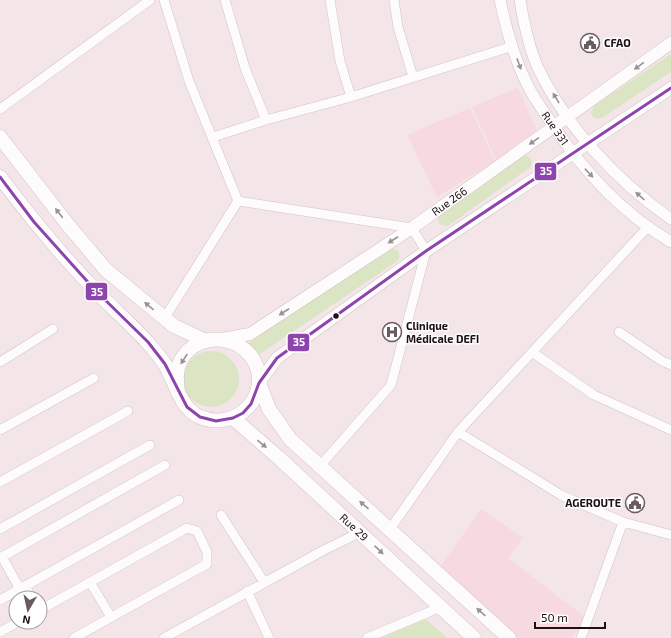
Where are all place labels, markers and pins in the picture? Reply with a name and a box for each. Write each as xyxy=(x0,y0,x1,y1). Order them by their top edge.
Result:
public building icon: CFAO xyxy=(579,32,601,54)
place label: CFAO xyxy=(604,36,631,49)
unlabelled marker xyxy=(331,311,341,321)
place label: Clinique Médicale DEFI xyxy=(406,319,479,345)
hospital icon: Clinique Médicale DEFI xyxy=(381,321,403,343)
public building icon: AGEROUTE xyxy=(624,492,646,514)
place label: AGEROUTE xyxy=(565,496,621,509)

